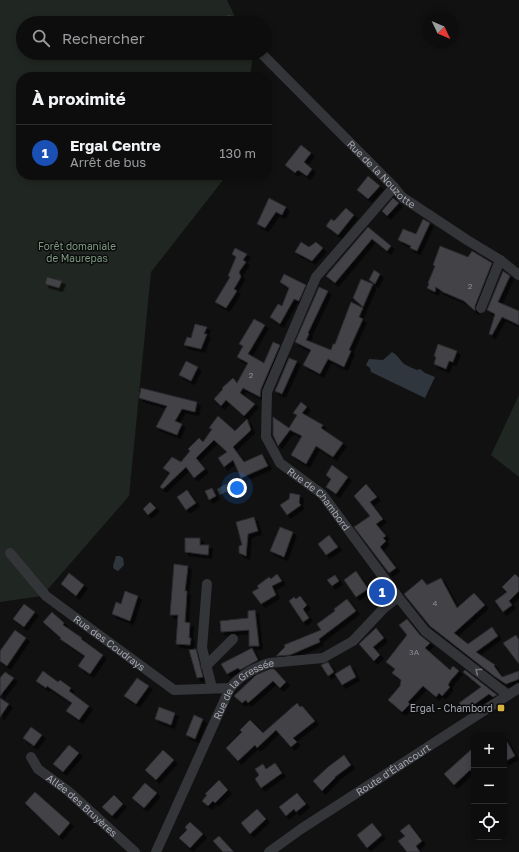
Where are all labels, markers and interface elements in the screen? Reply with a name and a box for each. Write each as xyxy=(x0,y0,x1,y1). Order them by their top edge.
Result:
north arrow xyxy=(423,12,459,48)
search box xyxy=(16,16,272,60)
icon: search xyxy=(30,27,52,49)
text: Rechercher xyxy=(62,29,145,47)
text: À proximité xyxy=(32,88,126,109)
text: Ergal Centre xyxy=(70,136,161,154)
street label: Rue de la Nouzotte xyxy=(345,138,418,210)
text: 1 xyxy=(42,145,48,161)
text: 130 m xyxy=(219,145,256,161)
text: Arrêt de bus xyxy=(70,154,146,170)
park label: Forêt domaniale de Maurepas xyxy=(38,240,116,264)
house number: 2 xyxy=(468,281,473,291)
house number: 2 xyxy=(249,370,254,380)
street label: Rue de Chambord xyxy=(285,465,353,533)
your location xyxy=(227,478,247,498)
pin: 1 xyxy=(369,577,395,607)
house number: 4 xyxy=(433,598,438,608)
street label: Rue des Coudrays xyxy=(71,612,148,673)
house number: 3A xyxy=(409,647,420,657)
street label: Rue de la Gressée xyxy=(211,657,275,721)
one-way arrow xyxy=(475,669,482,676)
place label: Ergal - Chambord xyxy=(410,702,493,714)
marker: Ergal - Chambord xyxy=(496,703,506,713)
map controls xyxy=(471,732,507,840)
button: + xyxy=(471,732,507,768)
street label: Route d'Élancourt xyxy=(354,741,432,798)
button: − xyxy=(471,768,507,804)
street label: Allée des Bruyères xyxy=(44,771,120,839)
button: locate xyxy=(471,804,507,840)

